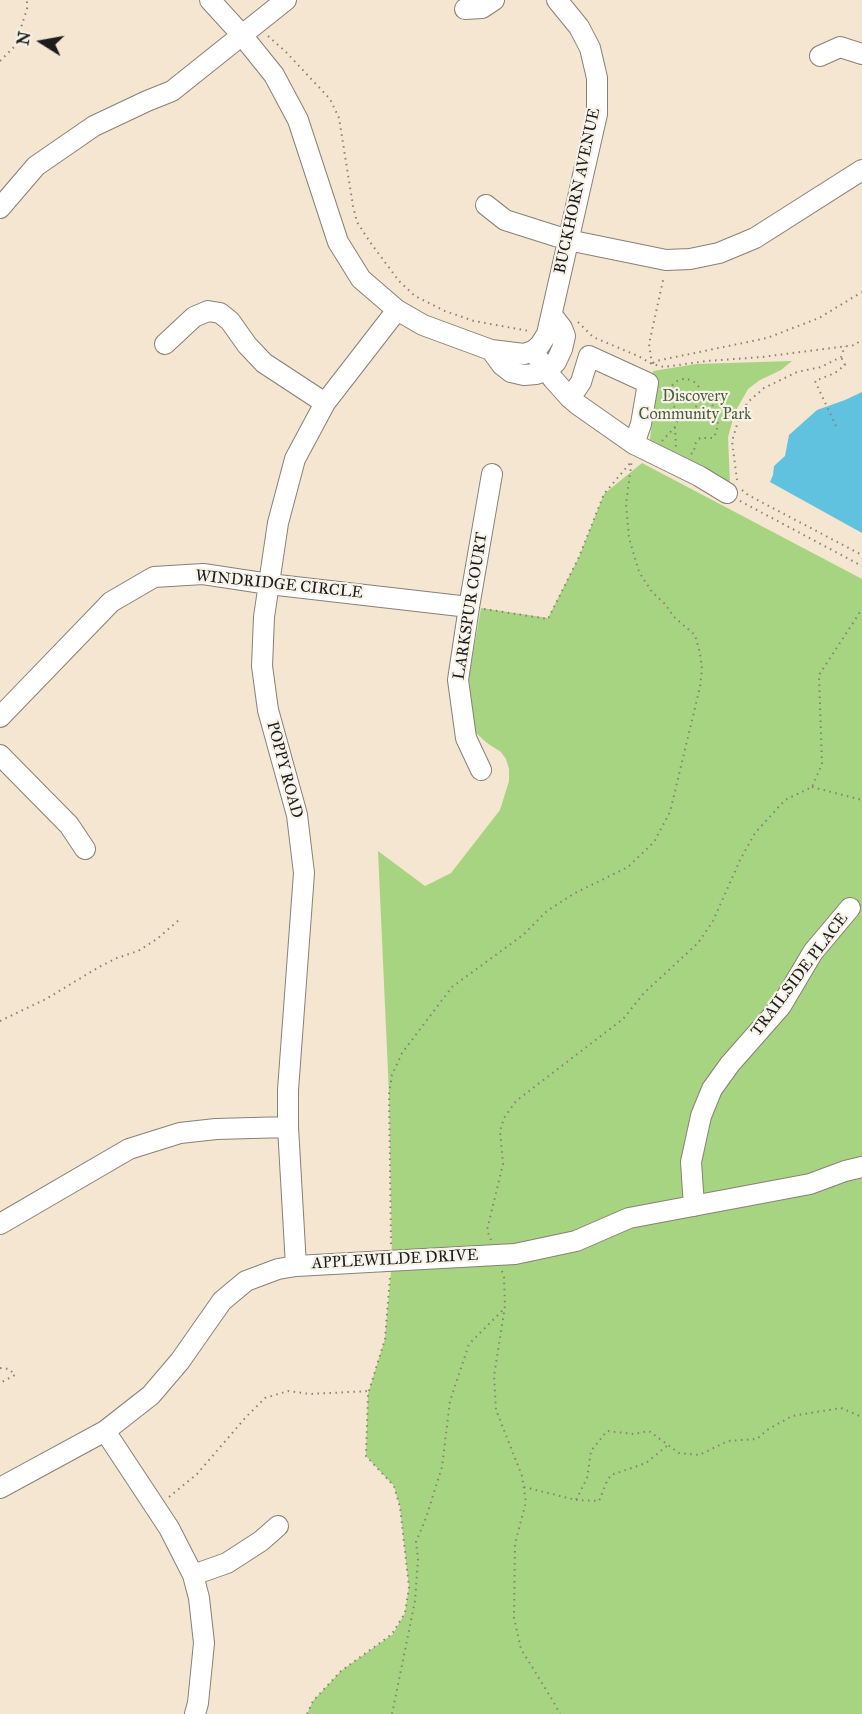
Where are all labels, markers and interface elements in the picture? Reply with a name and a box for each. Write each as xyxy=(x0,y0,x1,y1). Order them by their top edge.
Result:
north arrow xyxy=(12,12,72,72)
text: N xyxy=(13,30,34,47)
street label: BUCKHORN AVENUE xyxy=(551,106,605,276)
park label: Discovery Community Park xyxy=(639,387,751,425)
street label: LARKSPUR COURT xyxy=(450,531,492,681)
street label: WINDRIDGE CIRCLE xyxy=(194,567,364,603)
street label: POPPY ROAD xyxy=(262,719,306,821)
street label: TRAILSIDE PLACE xyxy=(747,910,853,1040)
street label: APPLEWILDE DRIVE xyxy=(311,1246,479,1274)

